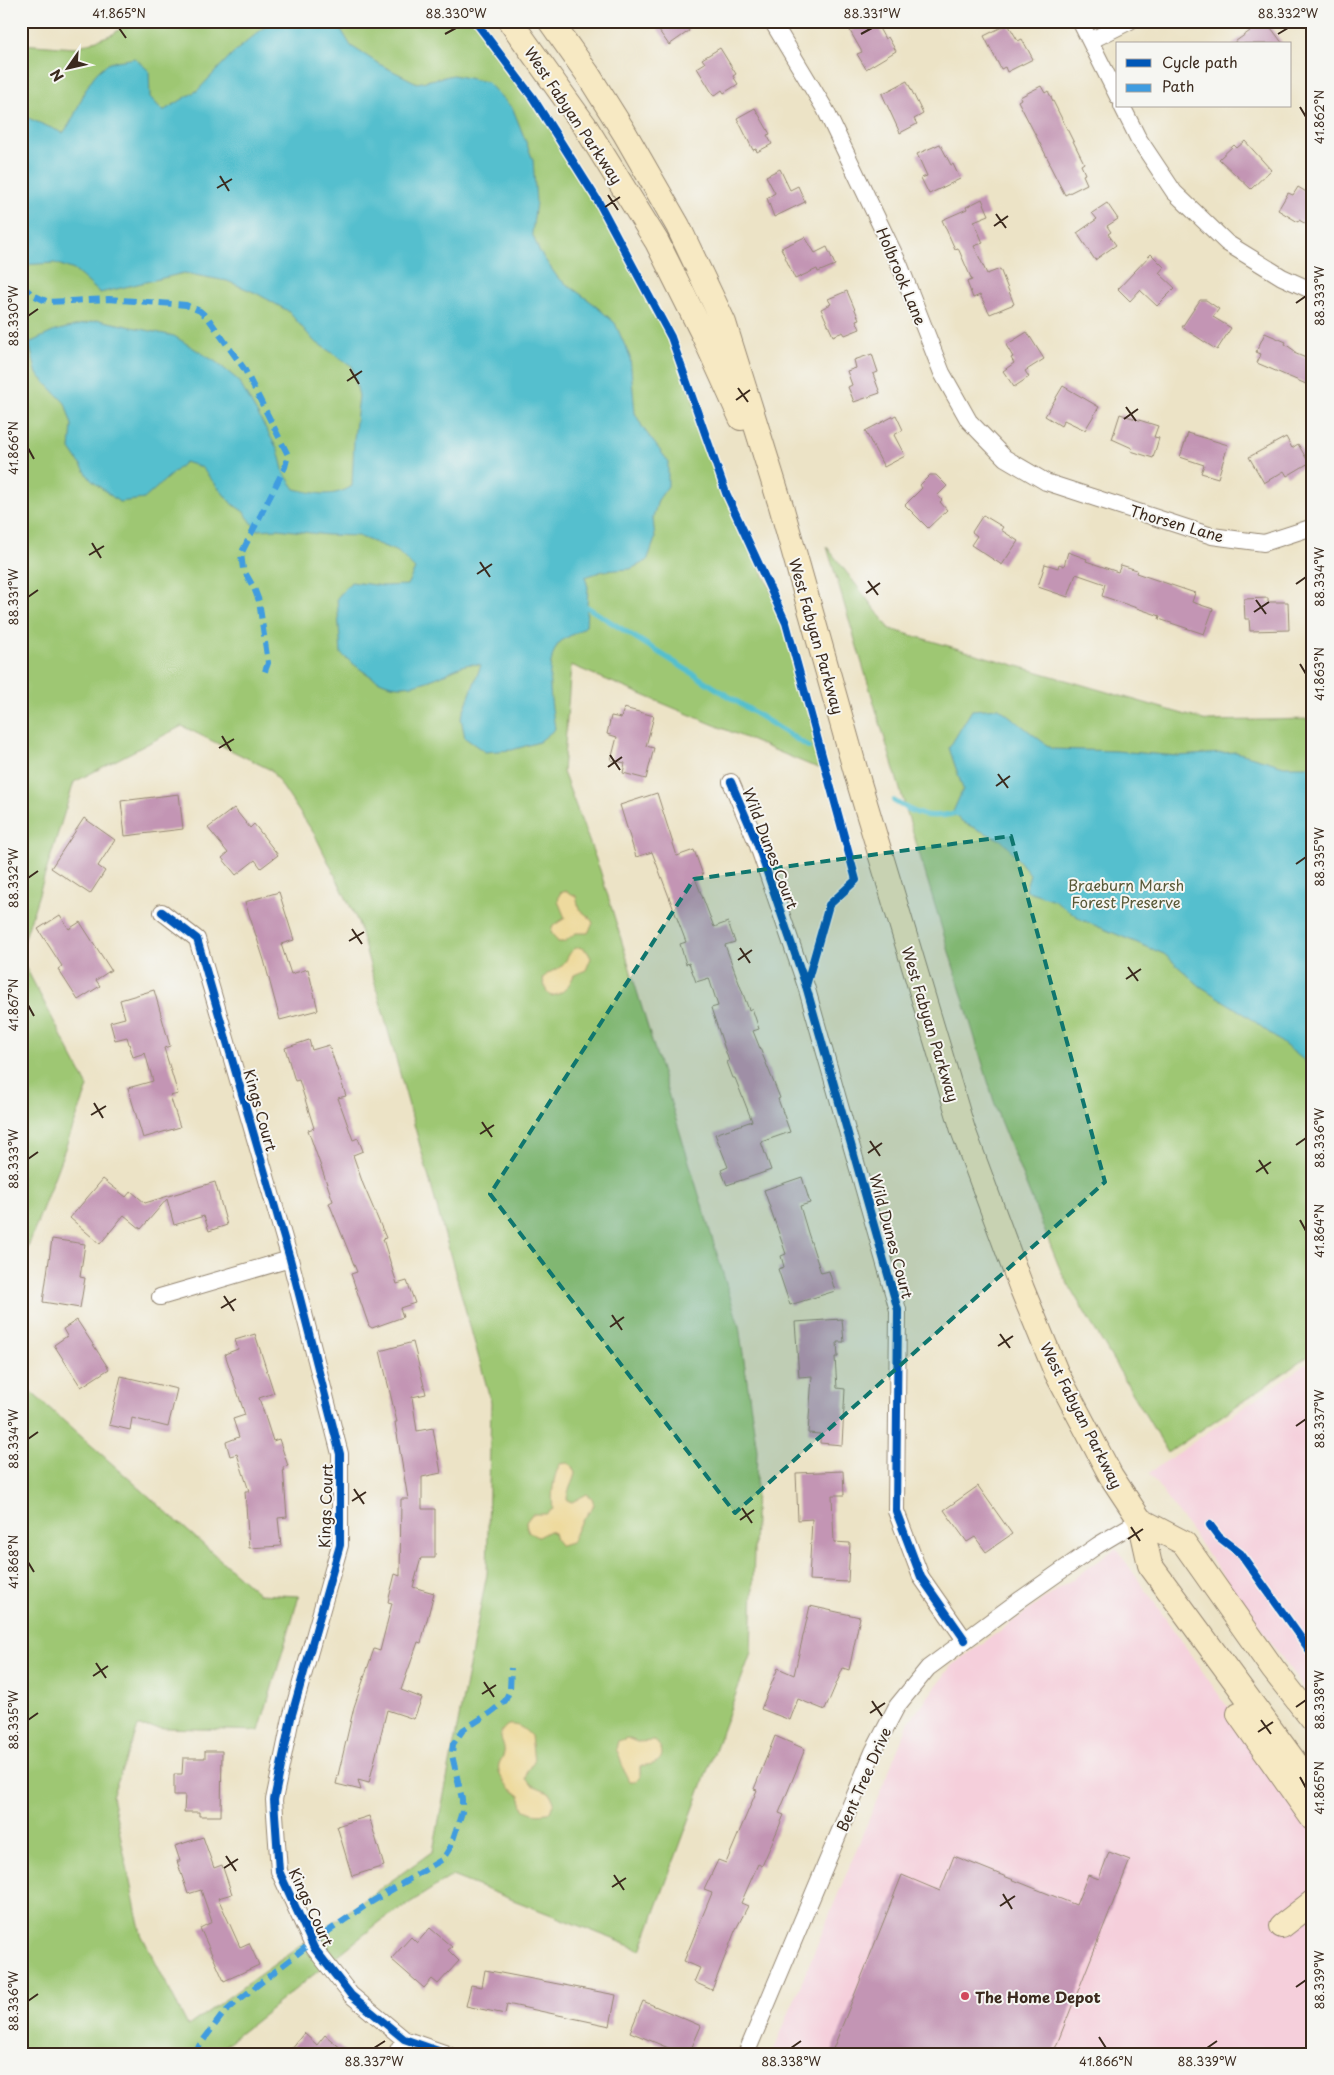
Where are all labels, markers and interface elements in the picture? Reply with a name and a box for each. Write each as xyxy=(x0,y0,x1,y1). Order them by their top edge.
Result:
text: 41.865°N xyxy=(92,4,146,22)
text: 88.330°W xyxy=(426,4,487,22)
text: 88.331°W xyxy=(844,4,901,22)
text: 88.332°W xyxy=(1258,4,1319,22)
north arrow xyxy=(42,42,92,92)
street label: West Fabyan Parkway xyxy=(519,42,629,188)
legend xyxy=(1116,42,1292,108)
text: Cycle path xyxy=(1162,50,1238,73)
text: N xyxy=(45,65,69,86)
text: Path xyxy=(1162,74,1194,97)
text: 41.862°N xyxy=(1310,90,1328,144)
street label: Holbrook Lane xyxy=(871,223,933,329)
text: 88.333°W xyxy=(1310,265,1328,326)
text: 88.330°W xyxy=(4,285,22,346)
text: 41.866°N xyxy=(4,421,22,475)
street label: Thorsen Lane xyxy=(1127,499,1227,547)
text: 88.334°W xyxy=(1310,546,1328,607)
street label: West Fabyan Parkway xyxy=(784,555,850,717)
text: 88.331°W xyxy=(4,568,22,625)
text: 41.863°N xyxy=(1310,647,1328,701)
street label: Wild Dunes Court xyxy=(737,784,805,912)
text: 88.335°W xyxy=(1310,827,1328,887)
text: 88.332°W xyxy=(4,847,22,908)
park label: Braeburn Marsh Forest Preserve xyxy=(1068,873,1184,913)
street label: West Fabyan Parkway xyxy=(896,943,966,1105)
text: 41.867°N xyxy=(4,979,22,1032)
street label: Kings Court xyxy=(238,1066,284,1154)
text: 88.336°W xyxy=(1310,1107,1328,1168)
text: 88.333°W xyxy=(4,1128,22,1189)
street label: Wild Dunes Court xyxy=(864,1171,920,1301)
text: 41.864°N xyxy=(1310,1204,1328,1258)
street label: West Fabyan Parkway xyxy=(1035,1338,1129,1492)
text: 88.337°W xyxy=(1310,1389,1328,1448)
text: 88.334°W xyxy=(4,1408,22,1469)
street label: Kings Court xyxy=(312,1463,338,1549)
text: 41.868°N xyxy=(4,1535,22,1589)
text: 88.338°W xyxy=(1310,1669,1328,1730)
text: 88.335°W xyxy=(4,1690,22,1750)
street label: Bent Tree Drive xyxy=(830,1723,896,1835)
text: 41.865°N xyxy=(1310,1761,1328,1815)
street label: Kings Court xyxy=(284,1864,340,1950)
text: 88.339°W xyxy=(1310,1950,1328,2010)
text: 88.336°W xyxy=(4,1970,22,2031)
place label: The Home Depot xyxy=(975,1985,1101,2008)
marker: The Home Depot xyxy=(959,1990,971,2002)
text: 88.337°W xyxy=(345,2052,404,2070)
text: 88.338°W xyxy=(761,2052,822,2070)
text: 41.866°N xyxy=(1079,2052,1133,2070)
text: 88.339°W xyxy=(1177,2052,1237,2070)

